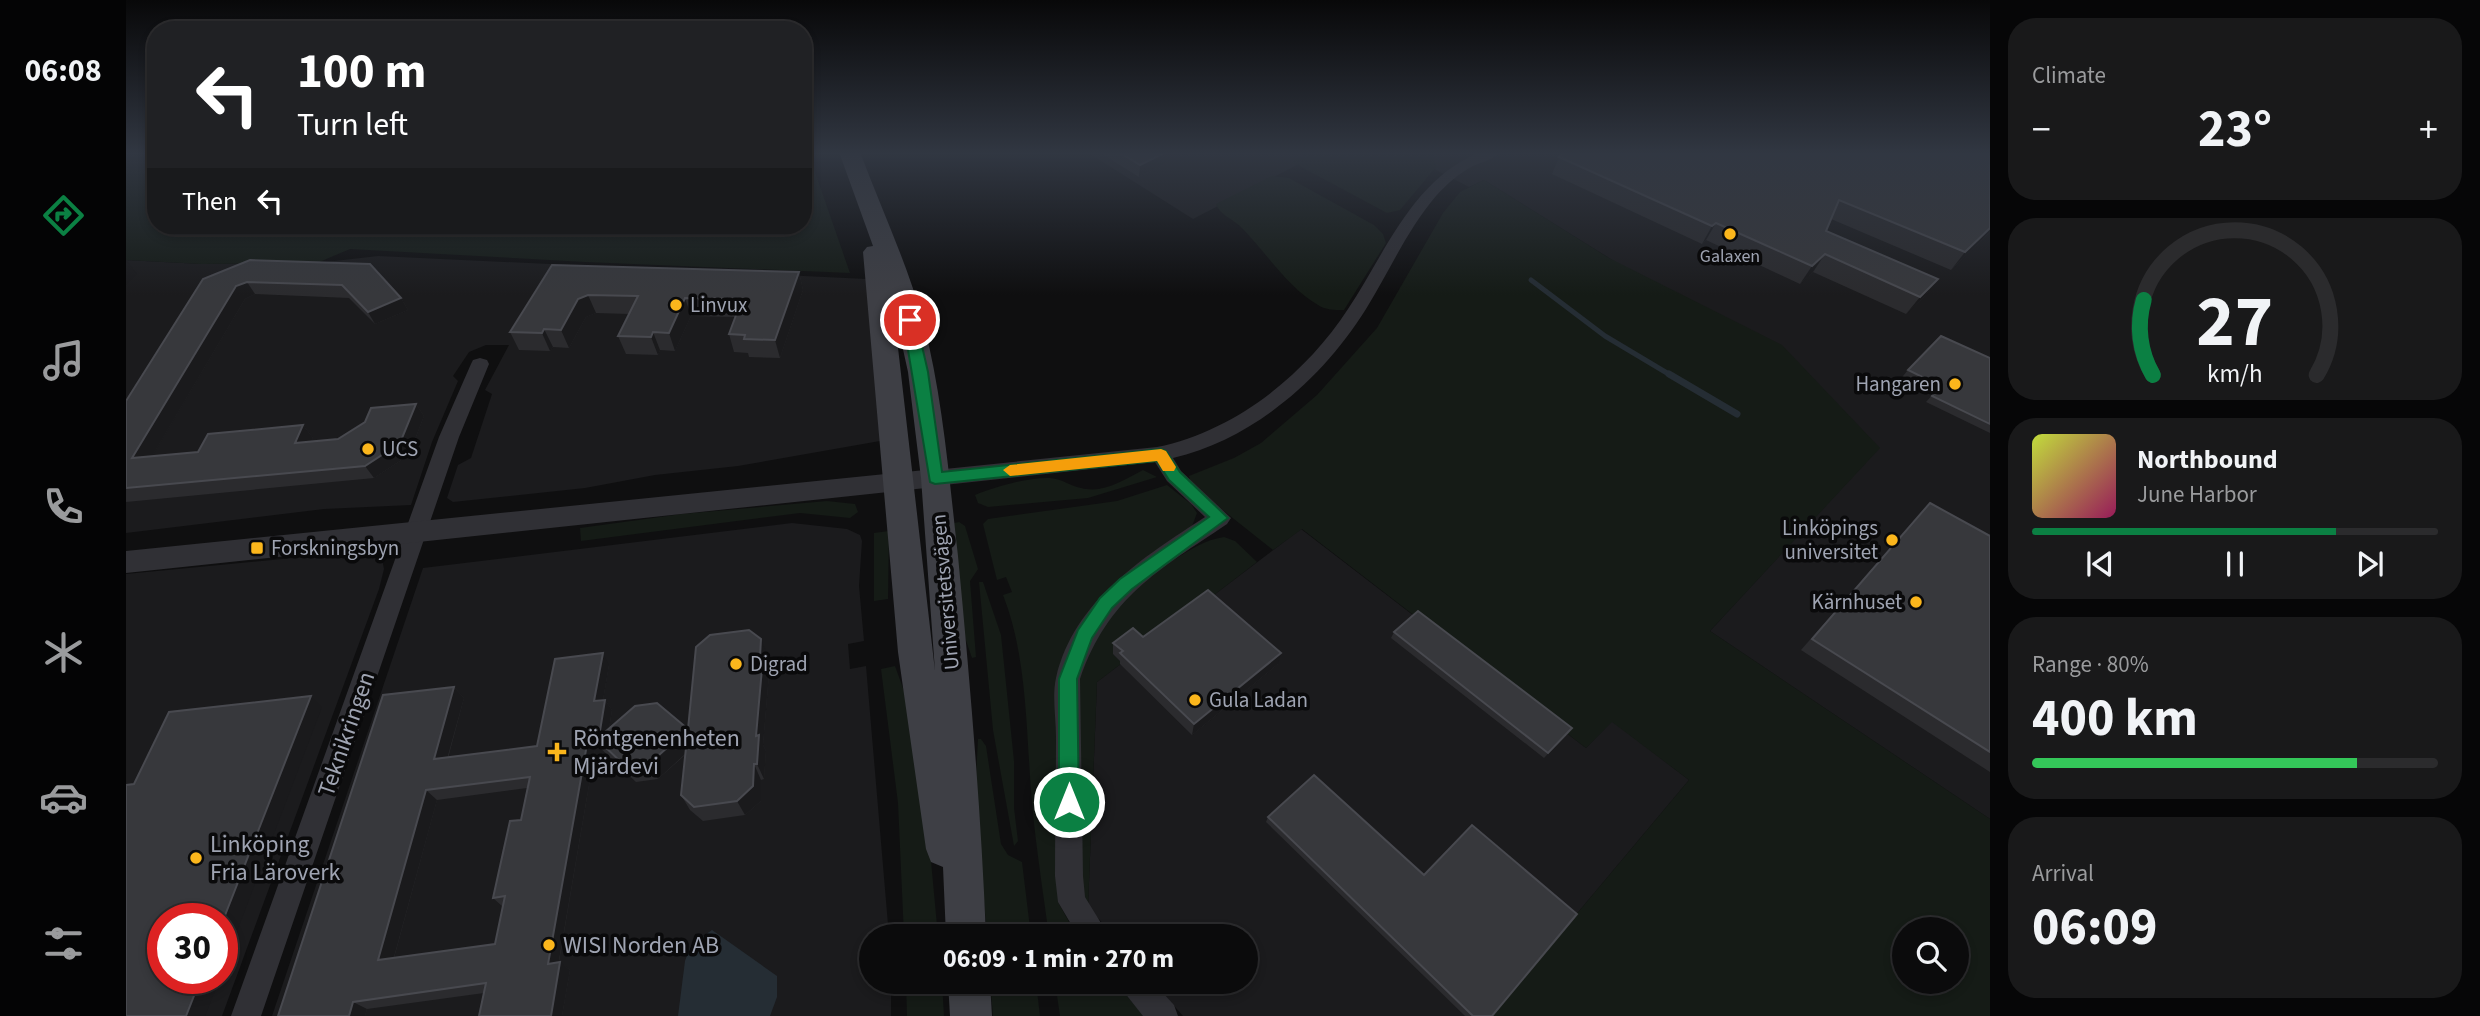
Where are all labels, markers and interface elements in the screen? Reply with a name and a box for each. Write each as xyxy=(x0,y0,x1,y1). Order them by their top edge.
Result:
text: 100 m xyxy=(297,37,426,107)
text: 06:08 xyxy=(24,48,102,94)
icon: left xyxy=(182,49,273,140)
text: Climate xyxy=(2032,59,2106,92)
text: 23° xyxy=(2198,93,2272,167)
text: Turn left xyxy=(297,102,408,148)
text: − xyxy=(2032,103,2051,157)
text: + xyxy=(2419,103,2438,157)
icon: left xyxy=(251,182,289,220)
text: Then xyxy=(182,183,237,220)
icon: directions xyxy=(39,191,88,240)
marker: Galaxen xyxy=(1722,226,1738,242)
place label: Galaxen xyxy=(1700,244,1760,269)
text: 27 xyxy=(2197,270,2273,374)
place label: Linvux xyxy=(690,290,748,320)
pin xyxy=(880,290,940,350)
marker: Linvux xyxy=(668,297,684,313)
icon: arrive xyxy=(891,301,929,339)
icon: music xyxy=(39,336,88,385)
text: km/h xyxy=(2207,355,2263,391)
place label: Hangaren xyxy=(1855,369,1941,399)
marker: Hangaren xyxy=(1947,376,1963,392)
place label: UCS xyxy=(382,434,418,464)
marker: UCS xyxy=(360,441,376,457)
text: Northbound xyxy=(2137,441,2278,478)
text: June Harbor xyxy=(2137,478,2257,511)
icon: phone xyxy=(39,482,88,531)
street label: Universitetsvägen xyxy=(923,513,967,671)
place label: Linköpings universitet xyxy=(1782,513,1878,567)
marker: Linköpings universitet xyxy=(1884,532,1900,548)
place label: Forskningsbyn xyxy=(271,533,399,563)
marker: Forskningsbyn xyxy=(249,540,265,556)
icon: previous xyxy=(2081,545,2119,583)
icon: pause xyxy=(2216,545,2254,583)
icon: next xyxy=(2351,545,2389,583)
place label: Kärnhuset xyxy=(1812,587,1902,617)
marker: Kärnhuset xyxy=(1908,594,1924,610)
icon: climate xyxy=(39,628,88,677)
text: Range · 80% xyxy=(2032,648,2149,681)
place label: Digrad xyxy=(750,649,808,679)
marker: Digrad xyxy=(728,656,744,672)
street label: Teknikringen xyxy=(309,667,384,801)
text: 400 km xyxy=(2032,682,2198,756)
place label: Gula Ladan xyxy=(1209,685,1308,715)
marker: Gula Ladan xyxy=(1187,692,1203,708)
place label: Röntgenenheten Mjärdevi xyxy=(573,721,740,784)
marker: Röntgenenheten Mjärdevi xyxy=(547,742,567,762)
position arrow xyxy=(1032,765,1106,839)
icon: car xyxy=(39,773,88,822)
place label: Linköping Fria Läroverk xyxy=(210,827,341,890)
marker: Linköping Fria Läroverk xyxy=(188,850,204,866)
text: Arrival xyxy=(2032,857,2094,890)
text: 06:09 xyxy=(2032,891,2157,965)
speed limit sign: 30 xyxy=(147,903,238,994)
map controls xyxy=(1892,917,1969,994)
button: search xyxy=(1892,917,1969,994)
icon: filters xyxy=(39,919,88,968)
place label: WISI Norden AB xyxy=(563,928,719,963)
marker: WISI Norden AB xyxy=(541,937,557,953)
text: 06:09 · 1 min · 270 m xyxy=(943,940,1174,977)

